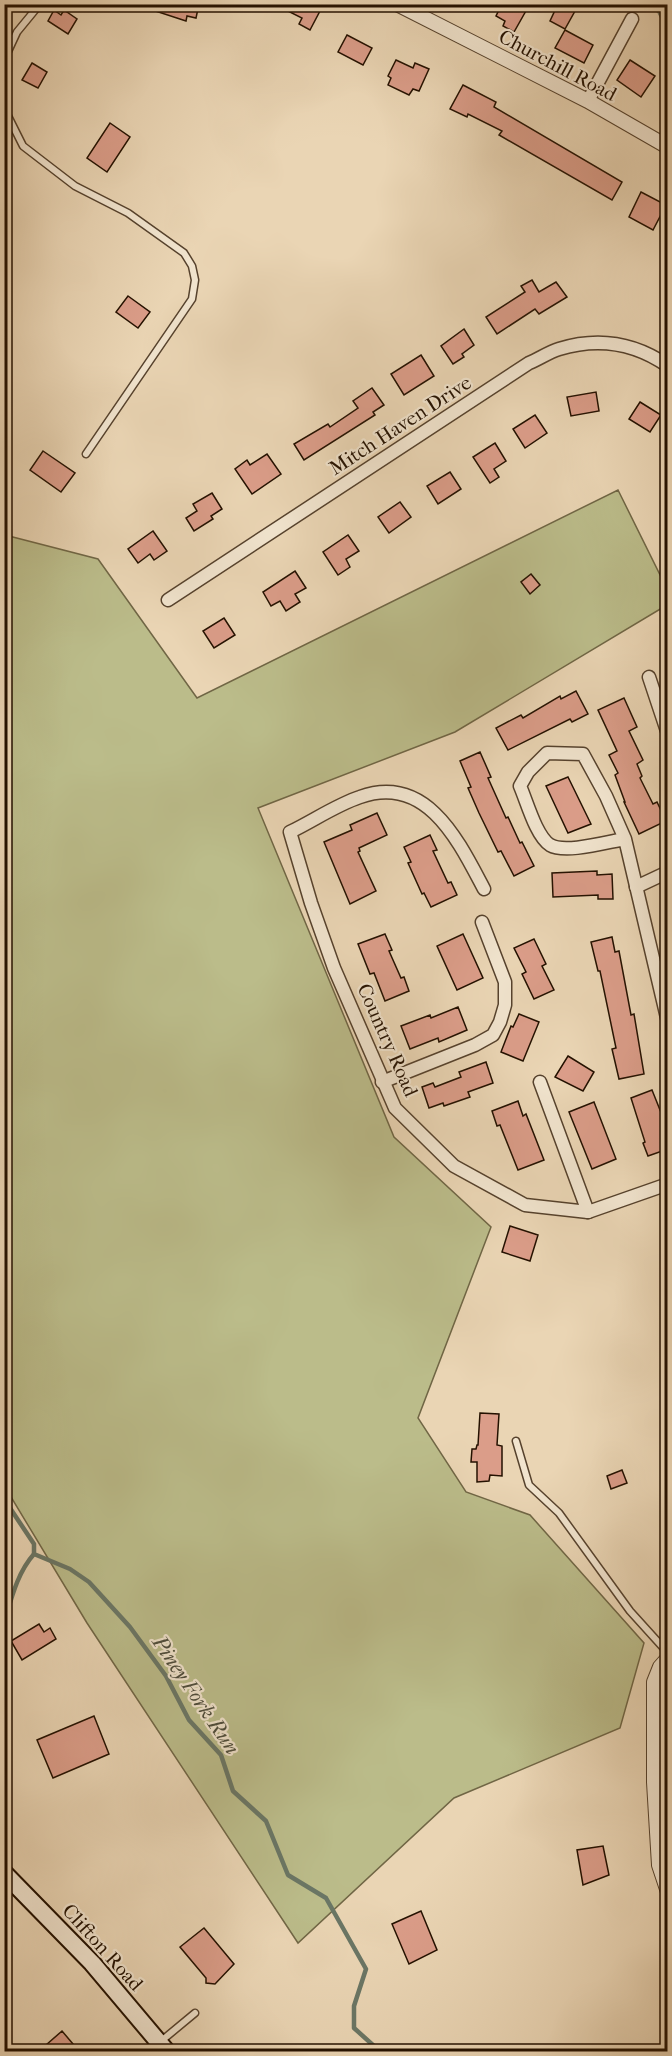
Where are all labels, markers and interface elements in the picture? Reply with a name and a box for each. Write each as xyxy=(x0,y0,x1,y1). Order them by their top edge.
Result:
street label: Churchill Road xyxy=(495,25,622,107)
street label: Mitch Haven Drive xyxy=(325,371,476,480)
street label: Country Road xyxy=(352,980,423,1101)
water label: Piney Fork Run xyxy=(147,1630,245,1759)
street label: Clifton Road xyxy=(58,1899,148,1996)

